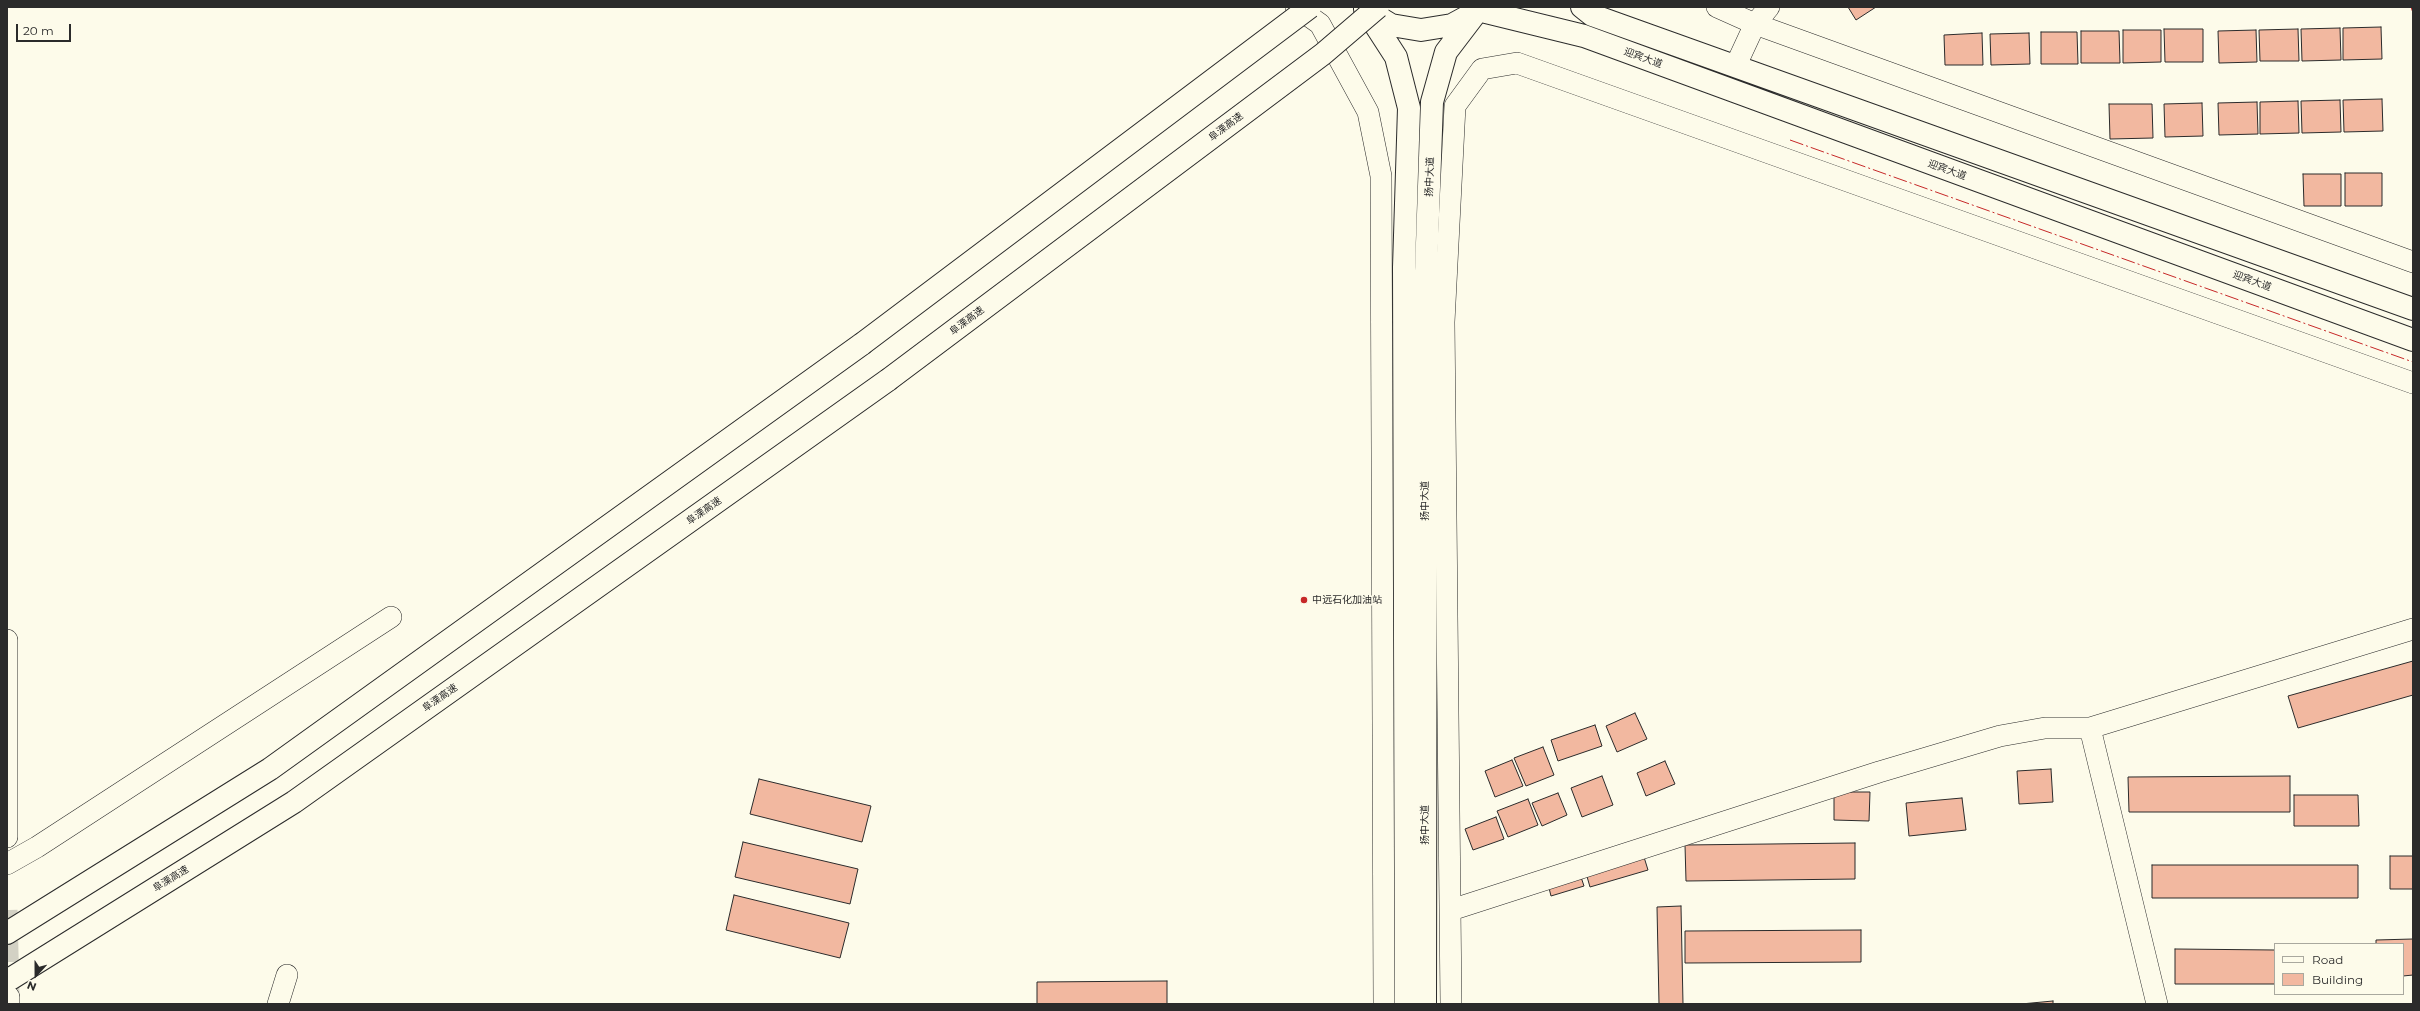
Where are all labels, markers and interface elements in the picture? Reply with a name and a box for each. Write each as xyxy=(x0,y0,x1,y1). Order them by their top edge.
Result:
scale bar xyxy=(18,16,73,42)
text: 20 m xyxy=(23,23,54,38)
street label: 迎宾大道 xyxy=(1622,46,1664,70)
street label: 阜溧高速 xyxy=(1206,110,1246,144)
street label: 扬中大道 xyxy=(1423,157,1437,197)
street label: 迎宾大道 xyxy=(1926,158,1968,182)
street label: 迎宾大道 xyxy=(2231,269,2273,293)
street label: 阜溧高速 xyxy=(947,304,987,338)
street label: 扬中大道 xyxy=(1419,481,1431,521)
street label: 阜溧高速 xyxy=(684,495,724,527)
place label: 中远石化加油站 xyxy=(1312,594,1382,606)
marker: 中远石化加油站 xyxy=(1299,595,1309,605)
street label: 阜溧高速 xyxy=(420,682,460,714)
street label: 扬中大道 xyxy=(1419,805,1431,845)
street label: 阜溧高速 xyxy=(151,863,191,895)
legend xyxy=(2274,943,2404,995)
text: Road xyxy=(2312,952,2343,967)
north arrow xyxy=(16,955,56,995)
text: Building xyxy=(2312,972,2363,987)
text: N xyxy=(25,978,38,994)

